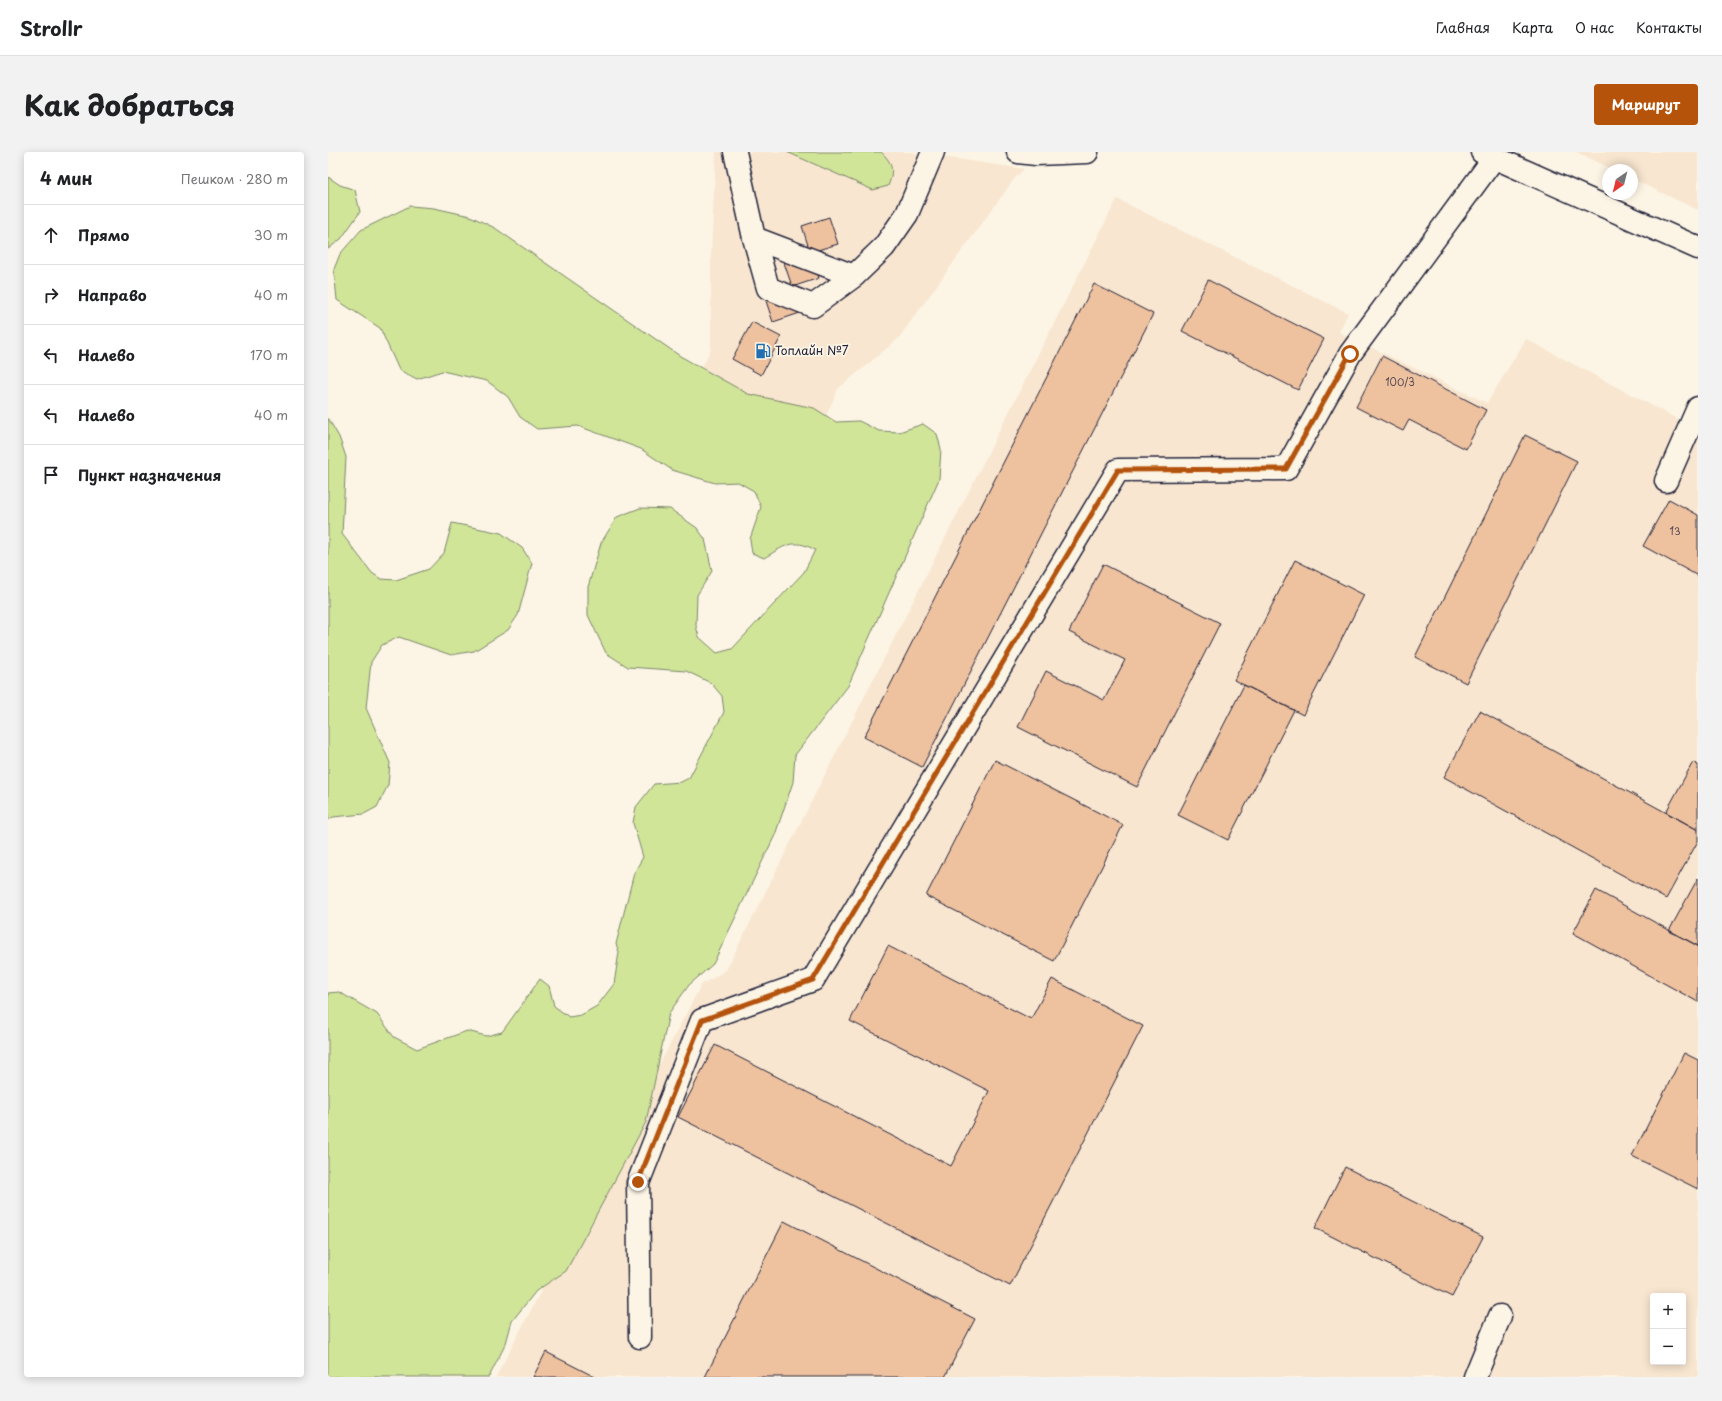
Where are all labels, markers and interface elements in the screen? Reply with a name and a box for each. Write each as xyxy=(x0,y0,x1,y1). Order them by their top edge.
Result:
text: Strollr xyxy=(20,14,83,42)
text: Главная xyxy=(1436,17,1490,38)
text: Карта xyxy=(1512,17,1553,38)
text: О нас xyxy=(1575,17,1614,38)
text: Контакты xyxy=(1636,17,1702,38)
text: Как добраться xyxy=(24,83,235,126)
button: Маршрут xyxy=(1594,84,1698,125)
north arrow xyxy=(1602,164,1638,200)
text: 4 мин xyxy=(40,165,93,191)
text: Пешком · 280 m xyxy=(181,169,288,188)
text: Прямо xyxy=(78,223,129,246)
icon: ahead xyxy=(40,224,62,246)
text: 30 m xyxy=(254,225,288,244)
text: Направо xyxy=(78,283,147,306)
icon: right xyxy=(40,284,62,306)
text: 40 m xyxy=(254,285,288,304)
place label: Топлайн №7 xyxy=(775,341,849,359)
fuel station icon: Топлайн №7 xyxy=(754,342,772,360)
text: Налево xyxy=(78,343,135,366)
icon: left xyxy=(40,344,62,366)
text: 170 m xyxy=(250,345,288,364)
route start xyxy=(1341,345,1359,363)
house number: 100/3 xyxy=(1385,374,1415,389)
text: Налево xyxy=(78,403,135,426)
icon: left xyxy=(40,404,62,426)
text: 40 m xyxy=(254,405,288,424)
text: Пункт назначения xyxy=(78,463,221,486)
icon: arrive xyxy=(40,464,62,486)
house number: 13 xyxy=(1669,523,1681,538)
route end xyxy=(629,1173,647,1191)
map controls xyxy=(1650,1293,1686,1365)
button: + xyxy=(1650,1293,1686,1329)
button: − xyxy=(1650,1329,1686,1365)

